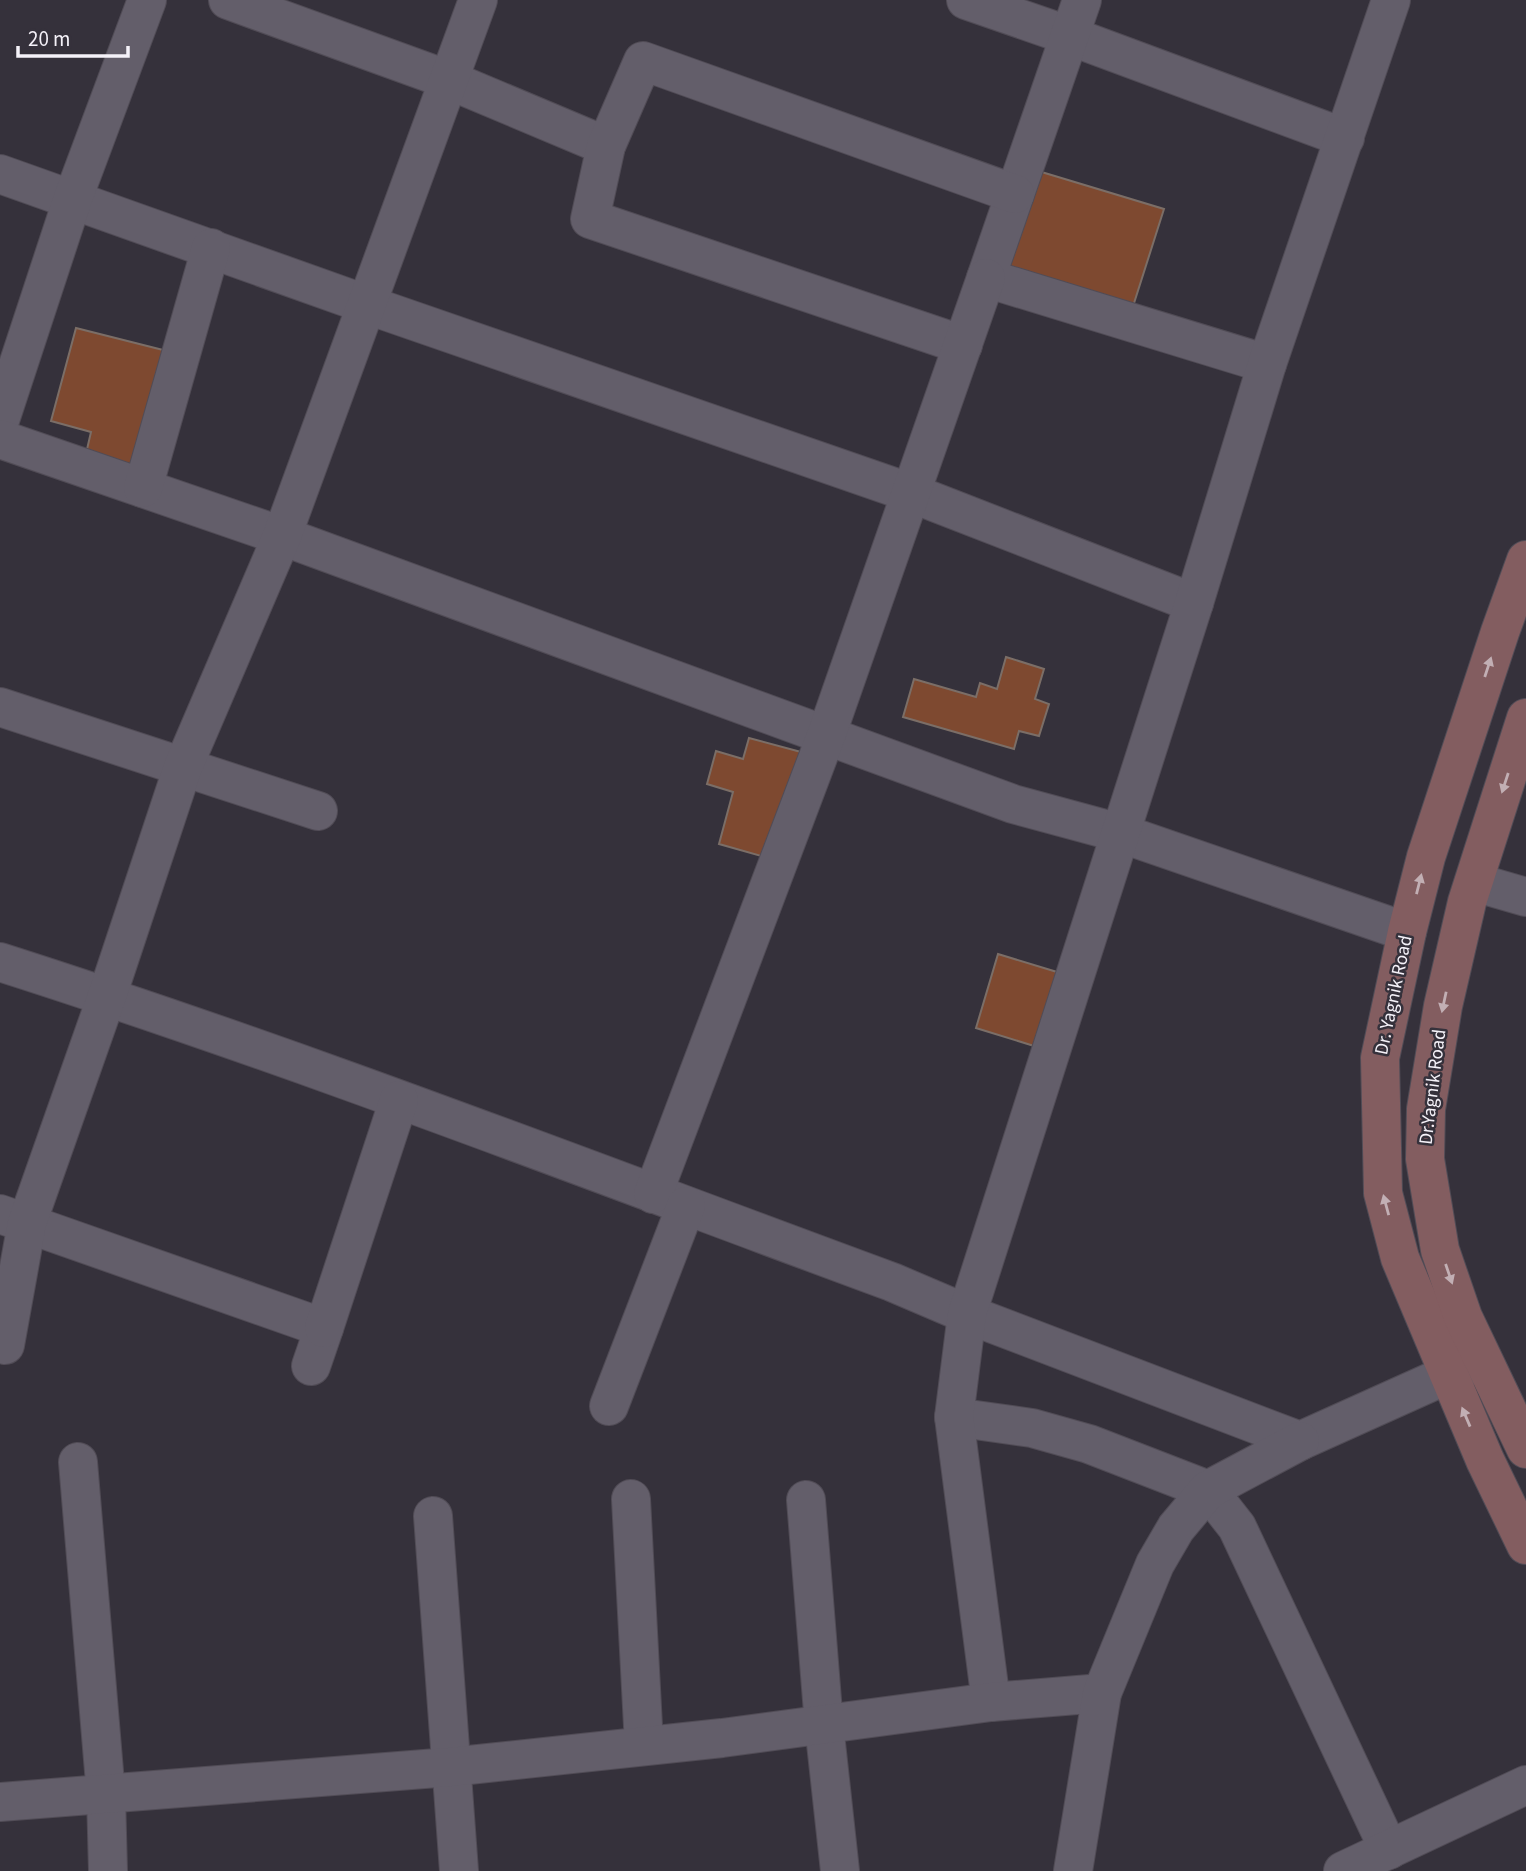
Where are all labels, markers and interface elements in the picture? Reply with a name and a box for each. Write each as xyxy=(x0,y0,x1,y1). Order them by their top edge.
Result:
scale bar xyxy=(18,14,128,58)
text: 20 m xyxy=(28,24,70,54)
one-way arrow xyxy=(1484,657,1494,678)
one-way arrow xyxy=(1499,772,1510,793)
one-way arrow xyxy=(1414,873,1425,895)
street label: Dr. Yagnik Road xyxy=(1368,933,1420,1057)
one-way arrow xyxy=(1439,991,1450,1013)
street label: Dr.Yagnik Road xyxy=(1413,1028,1453,1146)
one-way arrow xyxy=(1380,1194,1391,1216)
one-way arrow xyxy=(1444,1264,1455,1285)
one-way arrow xyxy=(1460,1407,1472,1427)

